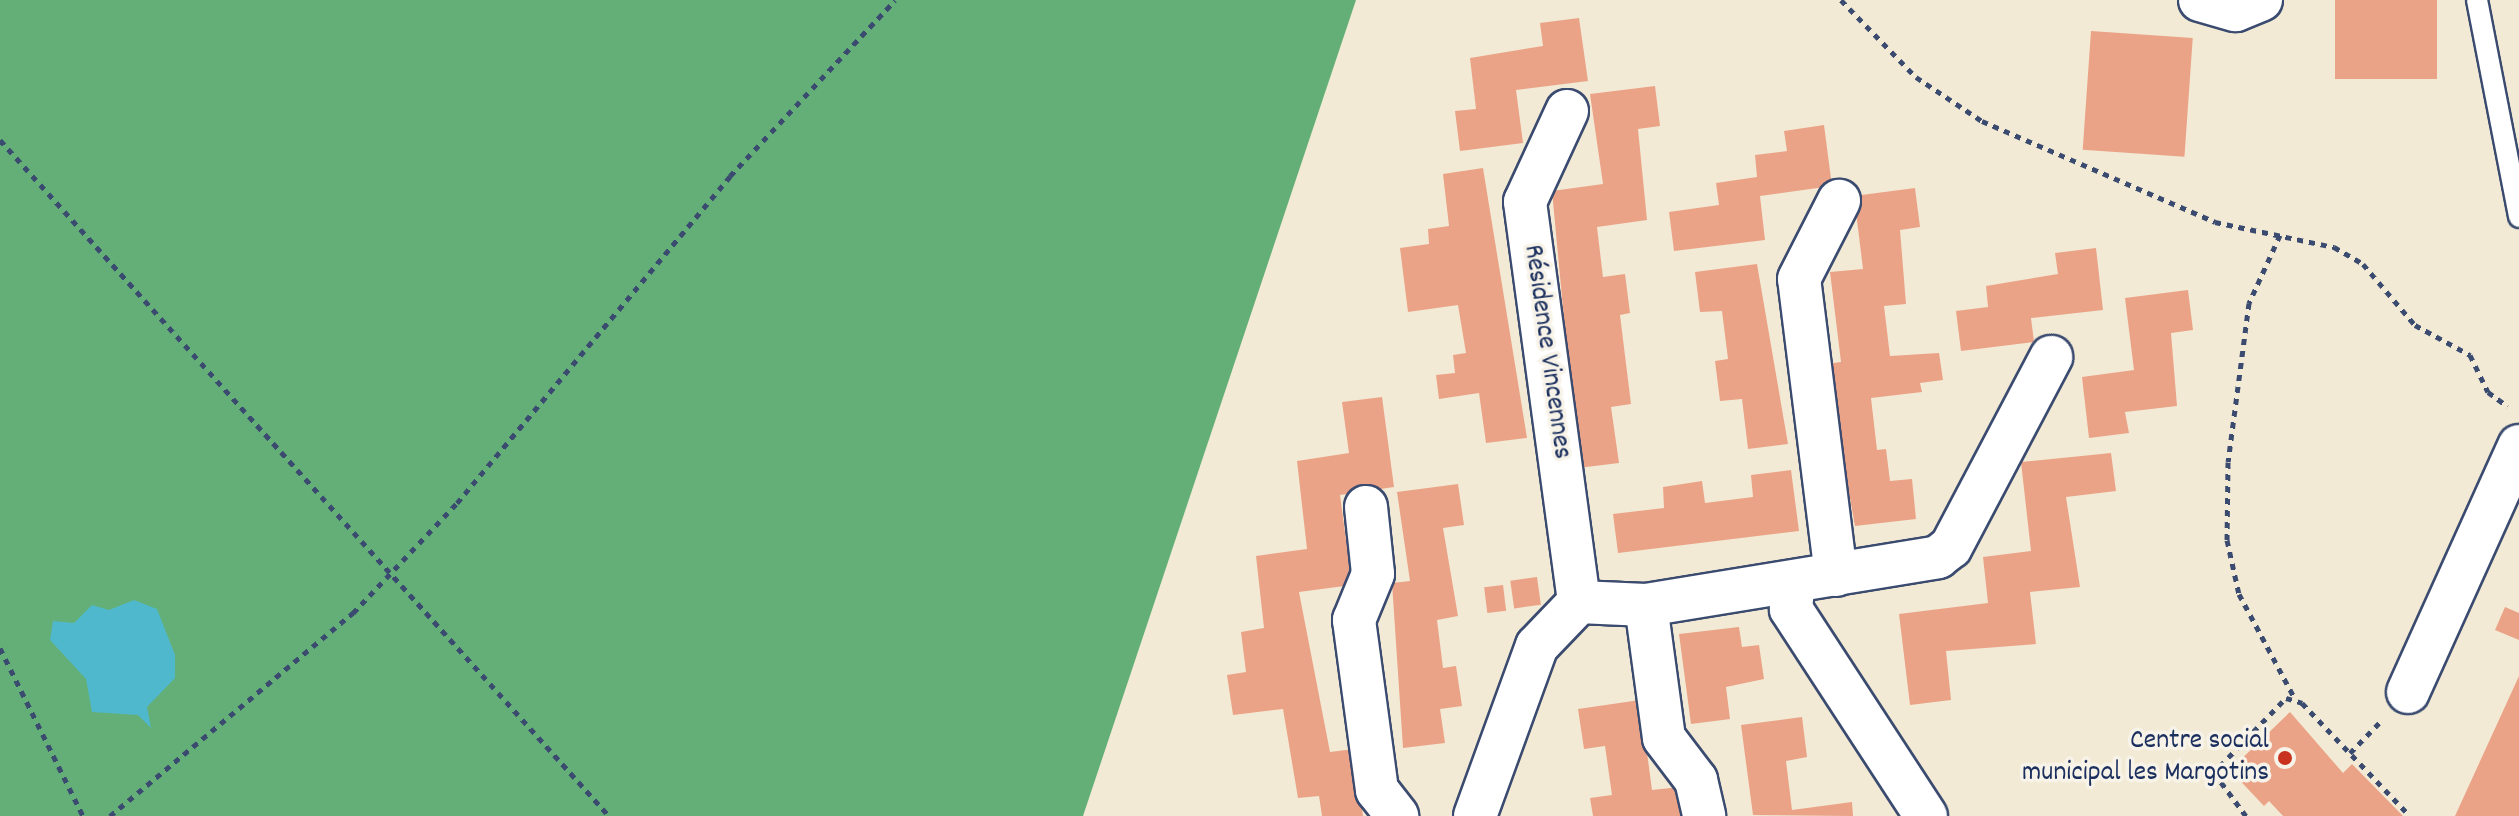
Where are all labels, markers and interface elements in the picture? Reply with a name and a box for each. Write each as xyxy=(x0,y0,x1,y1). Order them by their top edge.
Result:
street label: Résidence Vincennes xyxy=(1514,243,1578,461)
place label: Centre social municipal les Margotins xyxy=(2022,725,2269,791)
marker: Centre social municipal les Margotins xyxy=(2276,749,2294,767)

